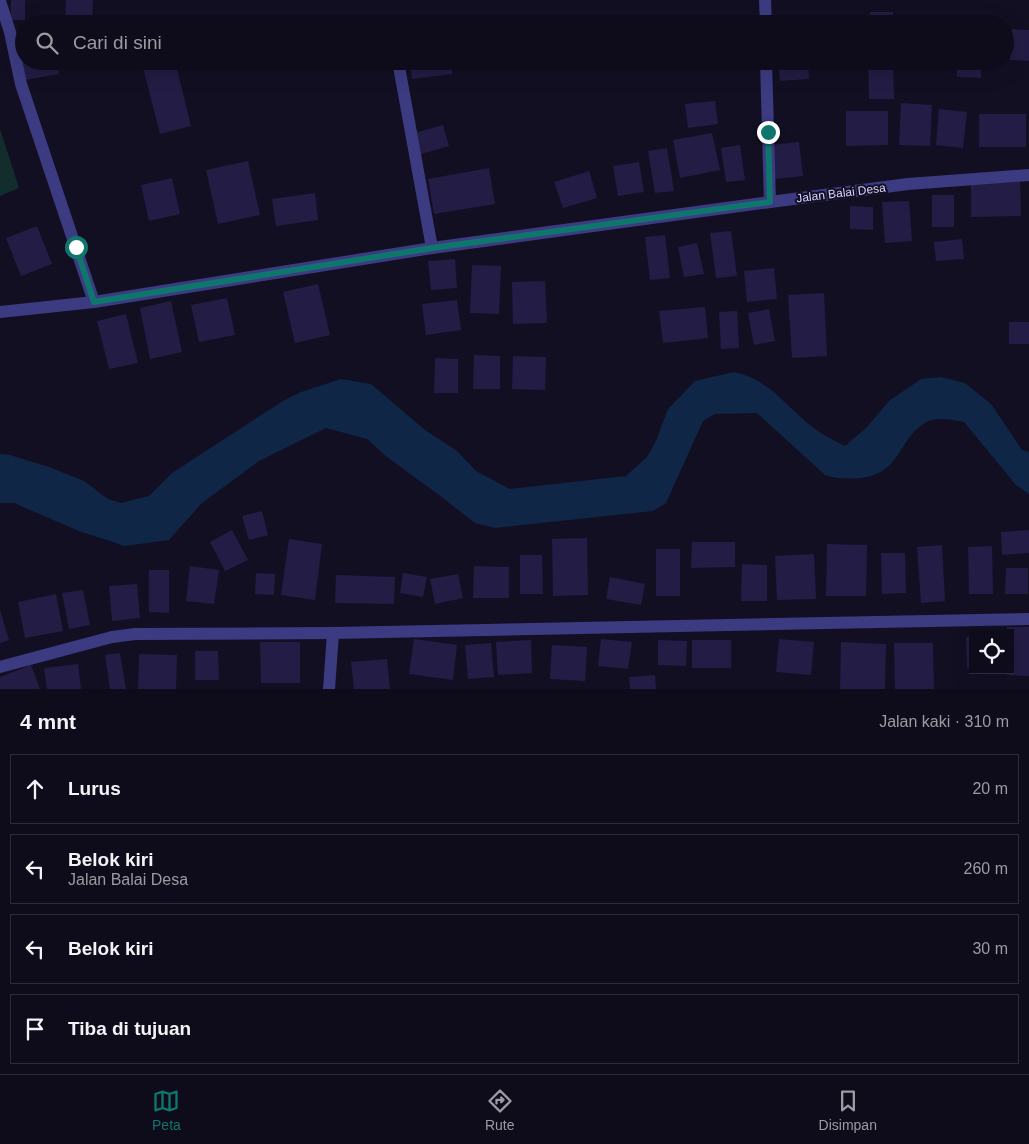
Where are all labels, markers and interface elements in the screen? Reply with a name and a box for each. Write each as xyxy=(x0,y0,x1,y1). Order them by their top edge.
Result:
search box xyxy=(15,15,1014,70)
icon: search xyxy=(33,29,61,57)
text: Cari di sini xyxy=(73,32,162,53)
route end xyxy=(757,121,780,144)
street label: Jalan Balai Desa xyxy=(795,181,887,205)
route start xyxy=(65,236,88,259)
map controls xyxy=(969,629,1014,674)
button: locate xyxy=(969,629,1014,674)
text: 4 mnt xyxy=(20,710,76,733)
text: Jalan kaki · 310 m xyxy=(879,713,1009,730)
icon: ahead xyxy=(21,775,49,803)
text: Lurus xyxy=(68,778,121,799)
text: 20 m xyxy=(972,780,1008,797)
text: Belok kiri xyxy=(68,849,154,870)
icon: left xyxy=(21,855,49,883)
text: 260 m xyxy=(964,860,1008,877)
text: Jalan Balai Desa xyxy=(68,871,188,888)
icon: left xyxy=(21,935,49,963)
text: Belok kiri xyxy=(68,938,154,959)
text: 30 m xyxy=(972,940,1008,957)
icon: arrive xyxy=(21,1015,49,1043)
text: Tiba di tujuan xyxy=(68,1018,191,1039)
tab: Peta xyxy=(152,1087,181,1133)
tab: Rute xyxy=(485,1087,515,1133)
tab: Disimpan xyxy=(819,1087,877,1133)

